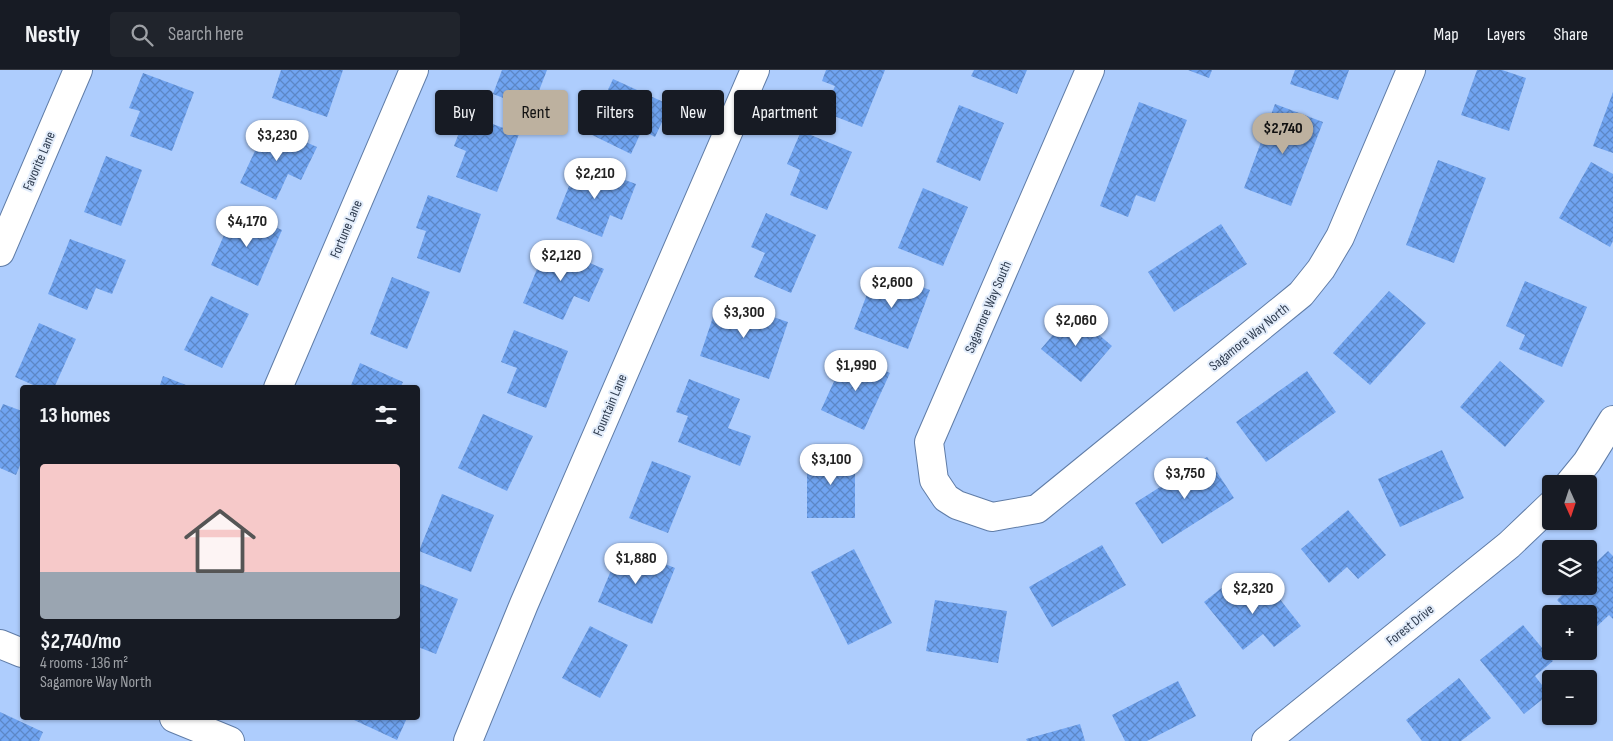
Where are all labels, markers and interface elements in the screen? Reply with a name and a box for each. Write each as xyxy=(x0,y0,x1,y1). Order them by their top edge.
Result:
search box xyxy=(110,12,460,57)
text: Nestly xyxy=(25,20,80,49)
icon: search xyxy=(128,21,156,49)
text: Search here xyxy=(168,23,244,46)
text: Map xyxy=(1434,24,1459,45)
text: Layers xyxy=(1487,24,1526,45)
text: Share xyxy=(1554,24,1588,45)
chip: Buy xyxy=(435,90,493,135)
chip: Rent xyxy=(503,90,568,135)
chip: Filters xyxy=(578,90,652,135)
chip: New xyxy=(662,90,724,135)
chip: Apartment xyxy=(734,90,836,135)
pin: $2,740 xyxy=(1242,112,1324,155)
pin: $3,230 xyxy=(236,119,318,162)
text: $2,740 xyxy=(1263,119,1303,138)
text: $3,230 xyxy=(257,126,297,145)
street label: Favorite Lane xyxy=(19,129,59,193)
pin: $2,210 xyxy=(554,158,636,200)
text: $2,210 xyxy=(575,164,615,183)
street label: Fortune Lane xyxy=(326,197,366,261)
pin: $4,170 xyxy=(206,206,288,248)
text: $4,170 xyxy=(227,212,267,231)
pin: $2,120 xyxy=(520,240,602,282)
text: $2,120 xyxy=(541,246,581,265)
street label: Sagamore Way South xyxy=(961,258,1015,356)
pin: $2,600 xyxy=(851,266,933,309)
text: $2,600 xyxy=(871,273,913,292)
pin: $3,300 xyxy=(703,296,785,339)
street label: Sagamore Way North xyxy=(1206,300,1292,374)
text: $3,300 xyxy=(723,303,765,322)
pin: $2,060 xyxy=(1035,304,1117,347)
text: $2,060 xyxy=(1055,311,1097,330)
pin: $1,990 xyxy=(815,350,897,392)
text: $1,990 xyxy=(835,356,877,375)
street label: Fountain Lane xyxy=(589,372,631,438)
icon: filters xyxy=(372,401,400,429)
text: 13 homes xyxy=(40,403,110,428)
pin: $3,100 xyxy=(790,444,872,486)
text: $3,100 xyxy=(811,450,851,469)
pin: $3,750 xyxy=(1144,458,1226,500)
text: $3,750 xyxy=(1165,464,1205,483)
north arrow xyxy=(1542,475,1598,530)
map controls xyxy=(1542,475,1597,725)
icon: home xyxy=(175,496,265,586)
button: layers xyxy=(1542,540,1597,595)
pin: $1,880 xyxy=(595,542,677,585)
text: $1,880 xyxy=(615,549,657,568)
pin: $2,320 xyxy=(1212,572,1294,615)
text: $2,320 xyxy=(1233,579,1273,598)
street label: Forest Drive xyxy=(1383,601,1437,649)
button: + xyxy=(1542,605,1597,660)
text: $2,740/mo xyxy=(40,629,121,654)
text: 4 rooms · 136 m² xyxy=(40,654,128,673)
button: − xyxy=(1542,670,1597,725)
text: Sagamore Way North xyxy=(40,673,152,692)

